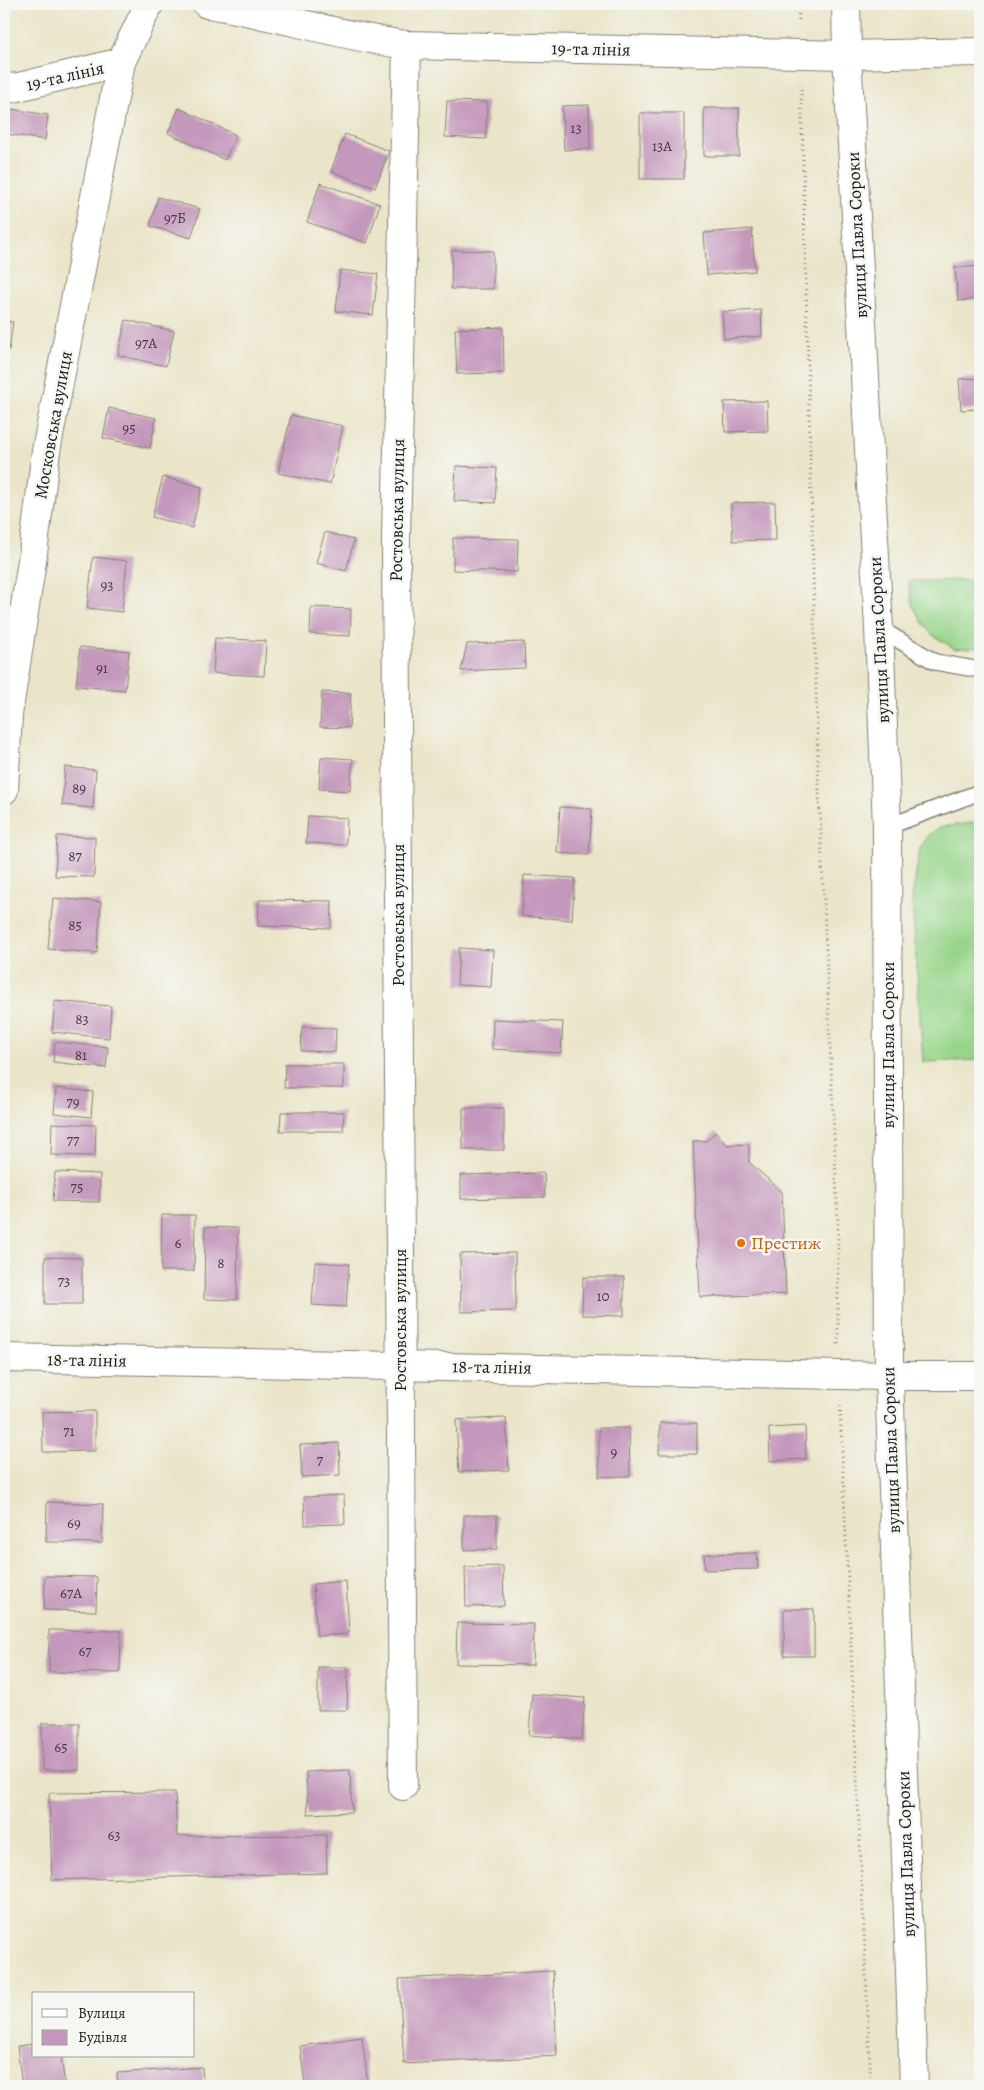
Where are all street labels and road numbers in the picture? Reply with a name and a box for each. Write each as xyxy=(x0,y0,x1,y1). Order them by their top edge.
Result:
street label: 19-та лінія xyxy=(551,36,631,62)
street label: 19-та лінія xyxy=(24,55,106,97)
street label: вулиця Павла Сороки xyxy=(841,151,873,319)
street label: Московська вулиця xyxy=(28,349,78,501)
street label: Ростовська вулиця xyxy=(384,438,410,582)
street label: вулиця Павла Сороки xyxy=(863,556,895,724)
street label: Ростовська вулиця xyxy=(386,843,410,987)
street label: вулиця Павла Сороки xyxy=(876,961,900,1129)
street label: Ростовська вулиця xyxy=(388,1248,412,1392)
street label: 18-та лінія xyxy=(47,1347,127,1373)
street label: 18-та лінія xyxy=(452,1354,532,1380)
street label: вулиця Павла Сороки xyxy=(876,1366,906,1534)
street label: вулиця Павла Сороки xyxy=(891,1770,921,1938)

